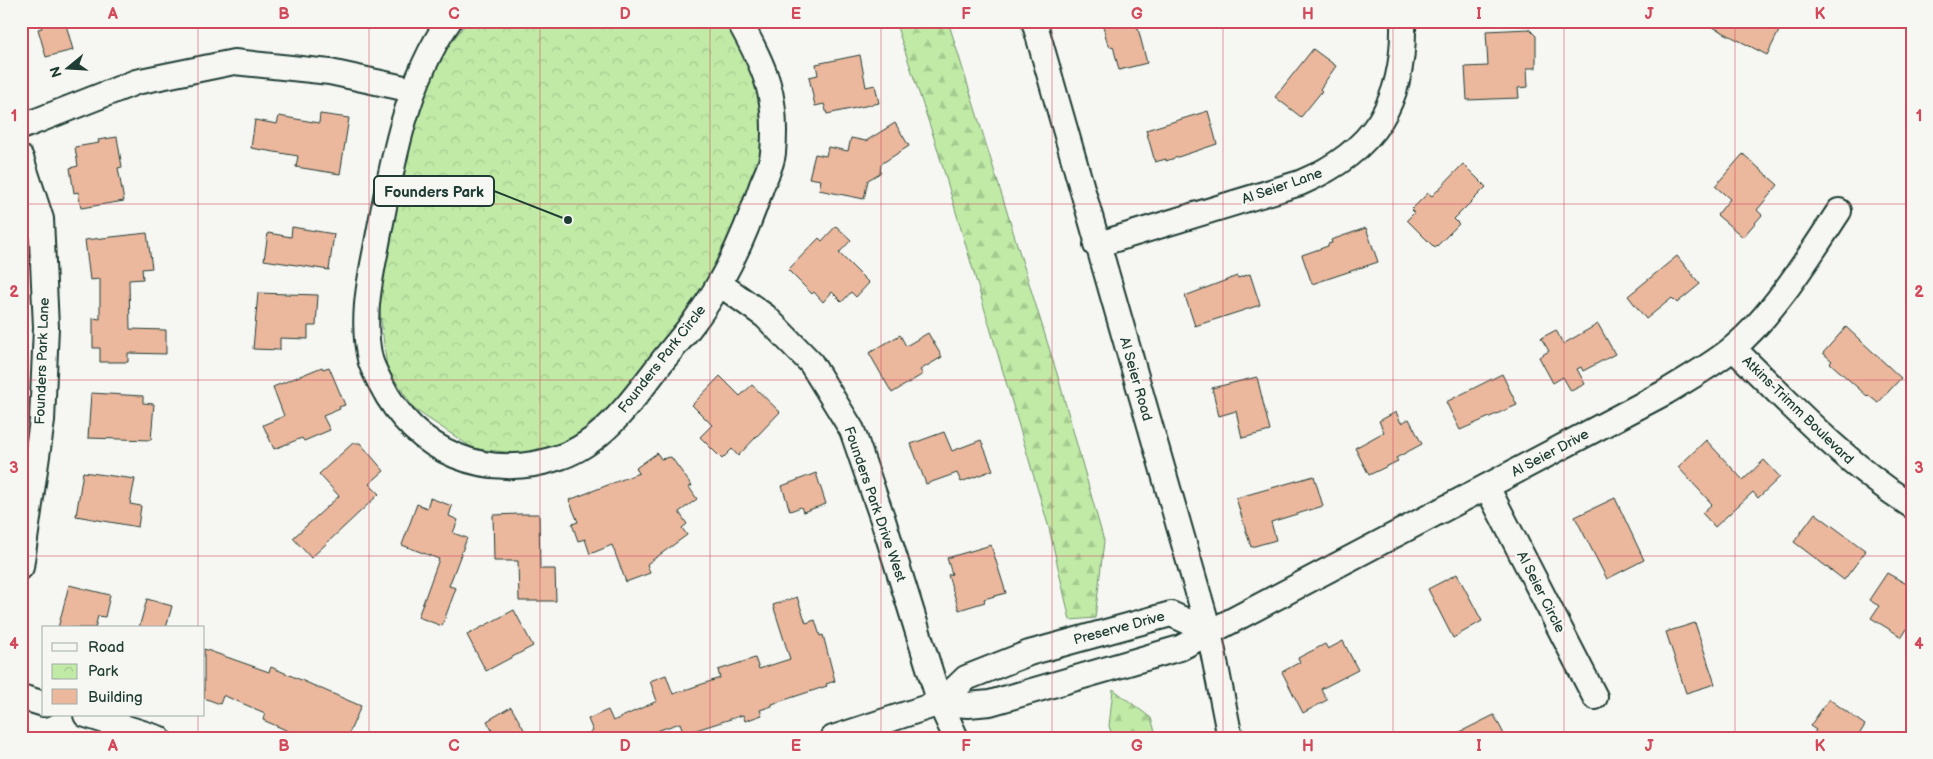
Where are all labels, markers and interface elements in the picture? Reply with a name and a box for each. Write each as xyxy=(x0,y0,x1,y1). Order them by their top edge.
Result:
text: A xyxy=(107,5,118,24)
text: B xyxy=(278,5,290,24)
text: C xyxy=(448,5,460,24)
text: D xyxy=(619,5,631,24)
text: E xyxy=(791,5,801,24)
text: F xyxy=(961,5,971,24)
text: G xyxy=(1131,5,1143,24)
text: H xyxy=(1302,5,1314,24)
text: I xyxy=(1476,5,1482,24)
text: J xyxy=(1645,5,1654,24)
text: K xyxy=(1815,5,1826,24)
north arrow xyxy=(42,42,92,92)
text: N xyxy=(46,64,66,79)
text: 1 xyxy=(11,107,17,126)
text: 1 xyxy=(1916,107,1922,126)
street label: Al Seier Lane xyxy=(1239,164,1325,208)
callout: Founders Park xyxy=(374,176,494,206)
text: Founders Park xyxy=(384,183,484,202)
text: 2 xyxy=(9,283,19,302)
text: 2 xyxy=(1914,283,1924,302)
street label: Founders Park Lane xyxy=(31,297,53,425)
street label: Founders Park Circle xyxy=(615,302,709,416)
street label: Al Seier Road xyxy=(1116,335,1156,423)
street label: Atkins-Trimm Boulevard xyxy=(1739,352,1857,468)
street label: Founders Park Drive West xyxy=(840,424,910,584)
street label: Al Seier Drive xyxy=(1508,425,1592,481)
text: 3 xyxy=(9,459,19,478)
text: 3 xyxy=(1914,459,1924,478)
street label: Al Seier Circle xyxy=(1513,548,1569,636)
street label: Preserve Drive xyxy=(1072,608,1166,648)
legend xyxy=(42,626,205,716)
text: 4 xyxy=(9,635,19,654)
text: 4 xyxy=(1914,635,1924,654)
text: Road xyxy=(88,638,124,657)
text: Park xyxy=(88,662,119,681)
text: Building xyxy=(88,688,143,707)
text: A xyxy=(107,737,118,756)
text: B xyxy=(278,737,290,756)
text: C xyxy=(448,737,460,756)
text: D xyxy=(619,737,631,756)
text: E xyxy=(791,737,801,756)
text: F xyxy=(961,737,971,756)
text: G xyxy=(1131,737,1143,756)
text: H xyxy=(1302,737,1314,756)
text: I xyxy=(1476,737,1482,756)
text: J xyxy=(1645,737,1654,756)
text: K xyxy=(1815,737,1826,756)

